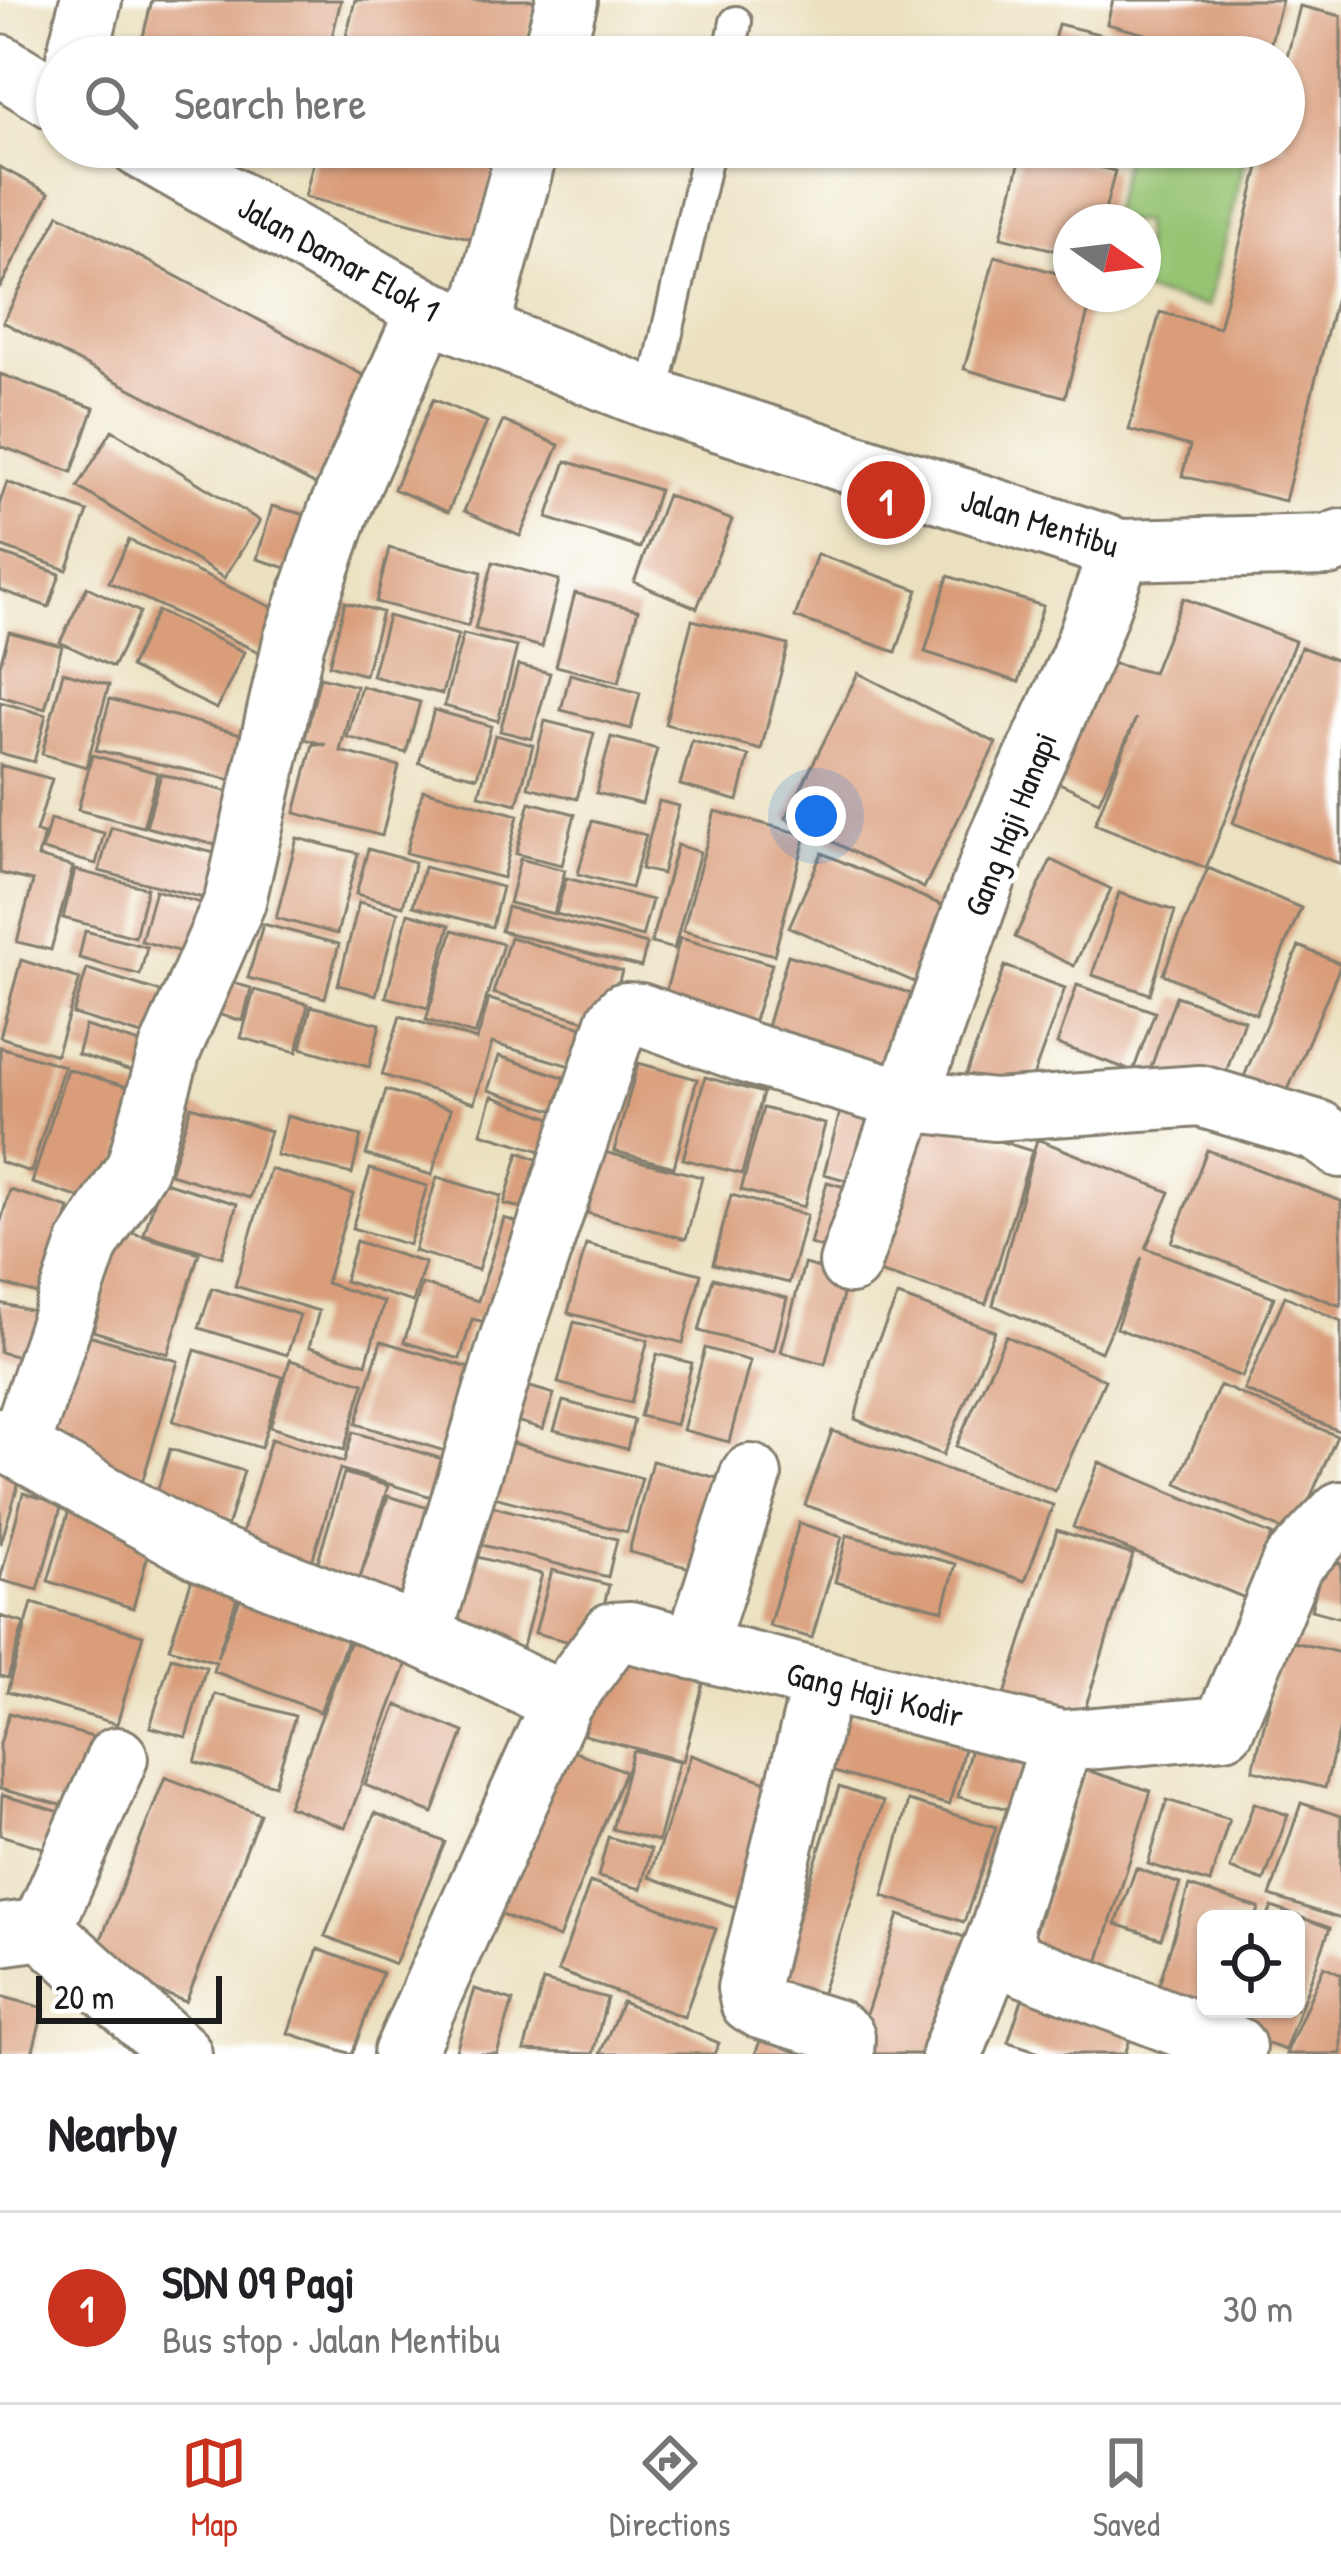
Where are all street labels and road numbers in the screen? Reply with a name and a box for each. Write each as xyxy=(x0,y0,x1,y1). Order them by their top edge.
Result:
street label: Jalan Damar Elok 1 xyxy=(231,185,447,331)
street label: Jalan Mentibu xyxy=(956,477,1124,567)
street label: Gang Haji Hanapi xyxy=(953,725,1068,923)
street label: Gang Haji Kodir xyxy=(782,1651,968,1738)

